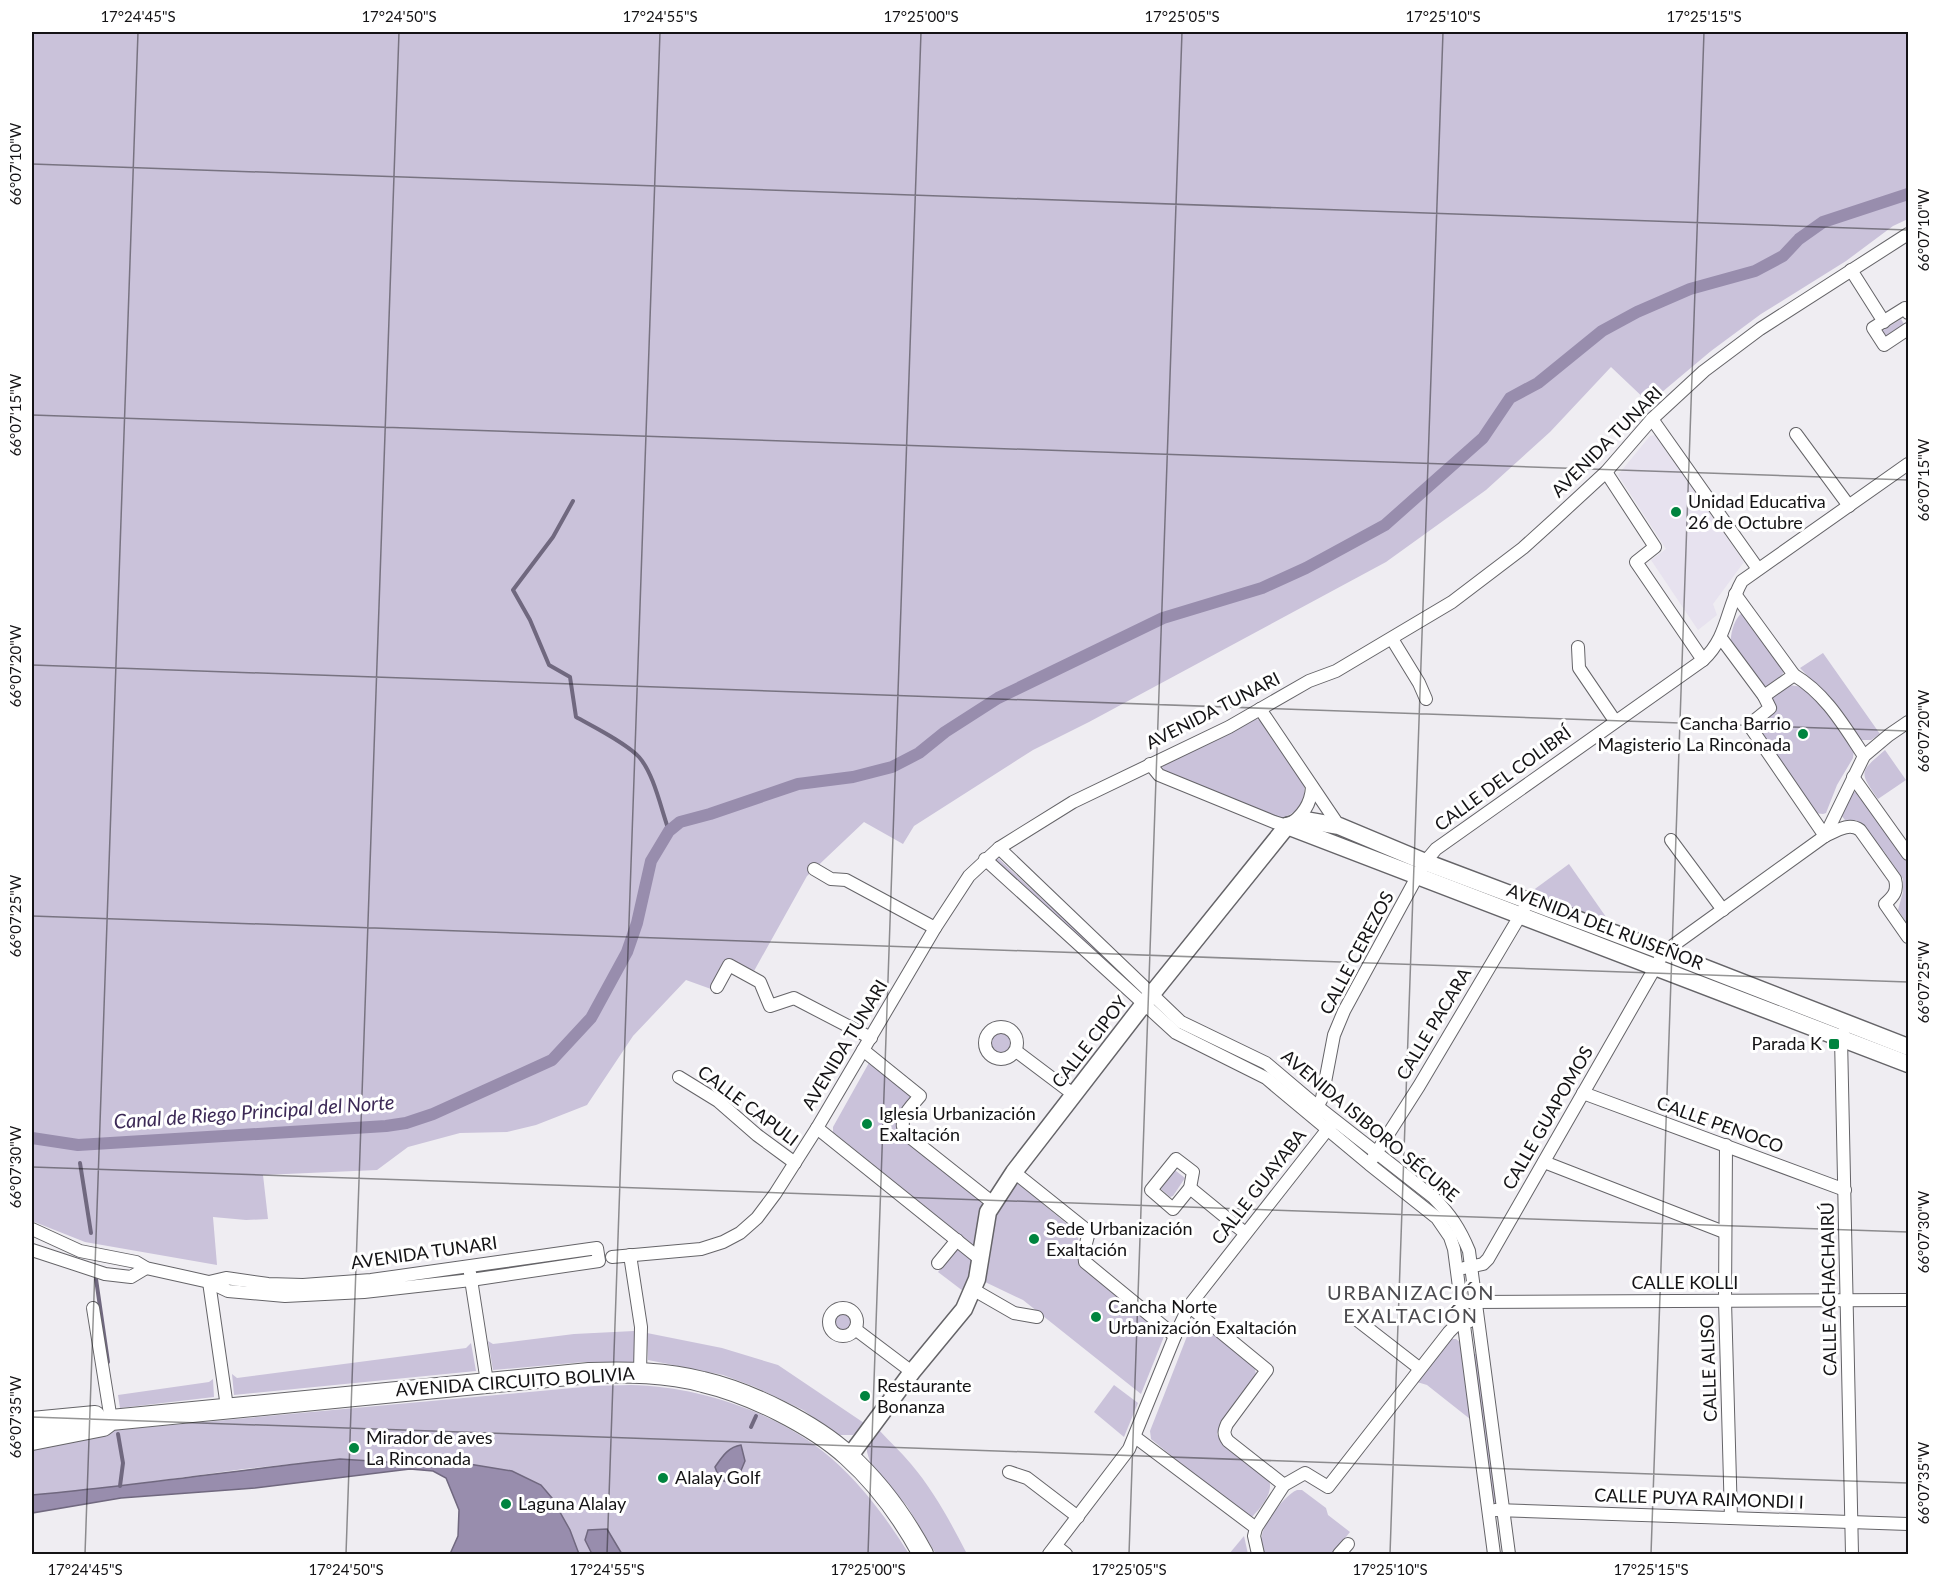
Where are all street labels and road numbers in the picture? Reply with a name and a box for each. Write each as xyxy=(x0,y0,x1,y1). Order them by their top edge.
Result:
street label: AVENIDA TUNARI xyxy=(1546,381,1666,501)
street label: AVENIDA TUNARI xyxy=(1142,667,1283,753)
street label: CALLE DEL COLIBRÍ xyxy=(1430,721,1576,835)
street label: AVENIDA DEL RUISEÑOR xyxy=(1504,878,1707,974)
street label: CALLE CEREZOS xyxy=(1314,887,1398,1018)
street label: CALLE PACARA xyxy=(1391,963,1476,1084)
street label: AVENIDA TUNARI xyxy=(797,976,892,1113)
street label: CALLE CIPOY xyxy=(1047,990,1132,1092)
street label: CALLE GUAPOMOS xyxy=(1497,1042,1597,1193)
street label: AVENIDA ISIBORO SÉCURE xyxy=(1277,1044,1464,1206)
street label: CALLE CAPULI xyxy=(694,1060,803,1150)
street label: CALLE PENOCO xyxy=(1654,1091,1787,1157)
street label: CALLE GUAYABA xyxy=(1206,1124,1311,1249)
street label: CALLE ACHACHAIRÚ xyxy=(1815,1202,1841,1376)
street label: AVENIDA TUNARI xyxy=(349,1231,499,1273)
street label: CALLE KOLLI xyxy=(1632,1271,1738,1293)
street label: CALLE ALISO xyxy=(1695,1314,1721,1422)
street label: AVENIDA CIRCUITO BOLIVIA xyxy=(395,1362,636,1400)
street label: CALLE PUYA RAIMONDI I xyxy=(1594,1483,1804,1513)

